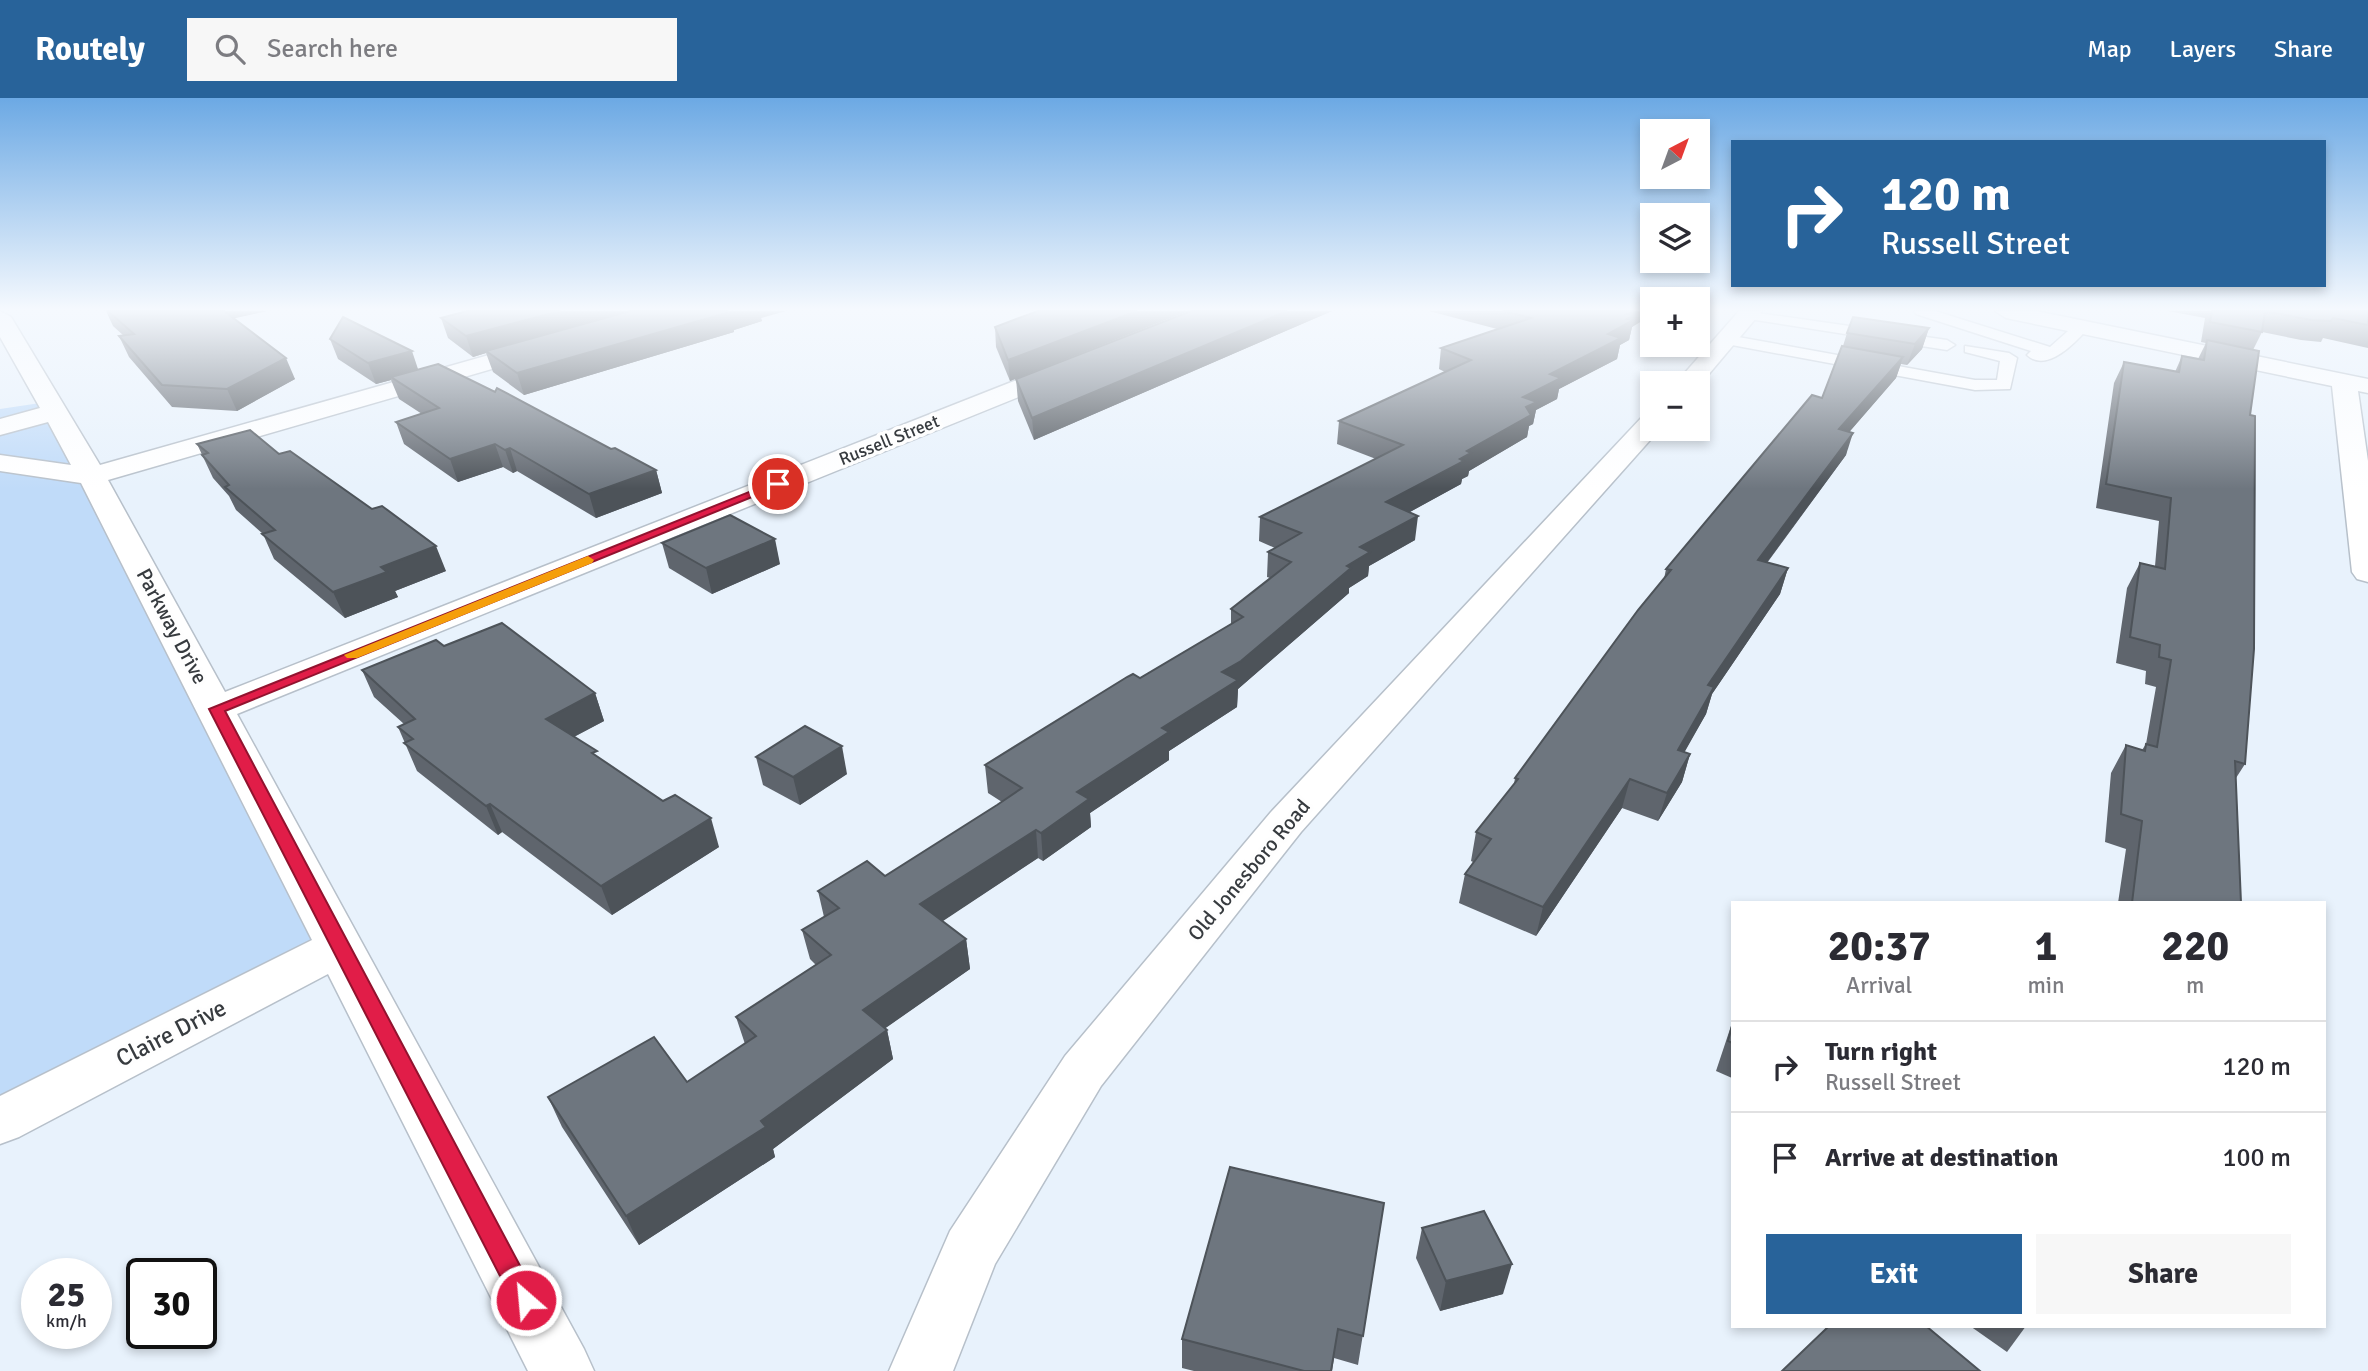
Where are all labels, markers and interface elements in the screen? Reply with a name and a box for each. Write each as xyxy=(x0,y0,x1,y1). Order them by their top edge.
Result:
search box xyxy=(187,18,677,81)
text: Routely xyxy=(35,29,145,70)
icon: search xyxy=(211,30,249,68)
text: Search here xyxy=(267,33,398,65)
text: Map xyxy=(2087,34,2132,64)
text: Layers xyxy=(2170,34,2236,64)
text: Share xyxy=(2274,34,2333,64)
north arrow xyxy=(1640,119,1710,189)
map controls xyxy=(1640,119,1710,441)
text: 120 m xyxy=(1881,164,2011,224)
icon: right xyxy=(1766,168,1857,259)
button: layers xyxy=(1640,203,1710,273)
text: Russell Street xyxy=(1881,224,2070,263)
button: + xyxy=(1640,287,1710,357)
button: − xyxy=(1640,371,1710,441)
street label: Russell Street xyxy=(836,410,942,470)
pin xyxy=(748,454,808,514)
icon: arrive xyxy=(759,465,797,503)
street label: Parkway Drive xyxy=(131,564,213,688)
street label: Old Jonesboro Road xyxy=(1182,794,1316,946)
text: 20:37 xyxy=(1828,921,1931,972)
text: 1 xyxy=(2035,921,2057,972)
text: 220 xyxy=(2161,921,2229,972)
text: Arrival xyxy=(1846,971,1912,1000)
text: min xyxy=(2027,971,2065,1000)
text: m xyxy=(2186,971,2204,1000)
street label: Claire Drive xyxy=(111,992,231,1074)
text: Turn right xyxy=(1825,1036,1937,1068)
icon: right xyxy=(1766,1048,1804,1086)
text: 120 m xyxy=(2222,1051,2291,1083)
text: Russell Street xyxy=(1825,1068,1961,1097)
icon: arrive xyxy=(1766,1139,1804,1177)
text: Arrive at destination xyxy=(1825,1142,2058,1174)
text: 100 m xyxy=(2222,1142,2291,1174)
button: Exit xyxy=(1766,1234,2022,1314)
button: Share xyxy=(2036,1234,2291,1314)
speed limit sign: 30 xyxy=(126,1258,217,1349)
position arrow xyxy=(489,1263,563,1337)
text: 25 xyxy=(48,1273,85,1316)
text: km/h xyxy=(46,1310,87,1332)

